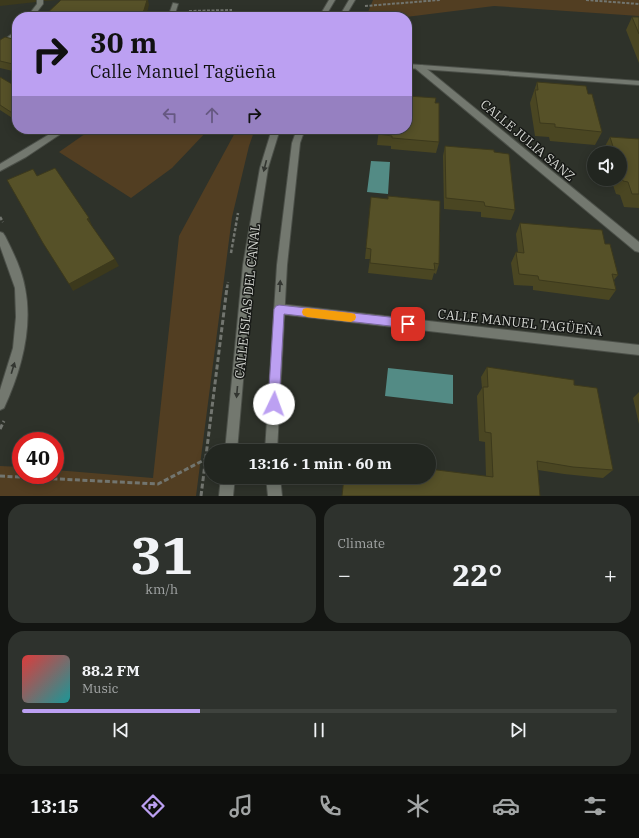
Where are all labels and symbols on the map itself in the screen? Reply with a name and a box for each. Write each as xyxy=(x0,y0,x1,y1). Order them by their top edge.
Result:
street label: CALLE JULIA SANZ xyxy=(477,96,579,185)
one-way arrow xyxy=(262,161,268,173)
street label: CALLE ISLAS DEL CANAL xyxy=(231,223,264,379)
one-way arrow xyxy=(277,280,284,292)
street label: CALLE MANUEL TAGÜEÑA xyxy=(437,305,603,340)
pin xyxy=(391,307,425,341)
one-way arrow xyxy=(10,361,16,373)
position arrow xyxy=(253,383,295,425)
one-way arrow xyxy=(233,386,240,398)
speed limit sign: 40 xyxy=(12,432,64,484)

